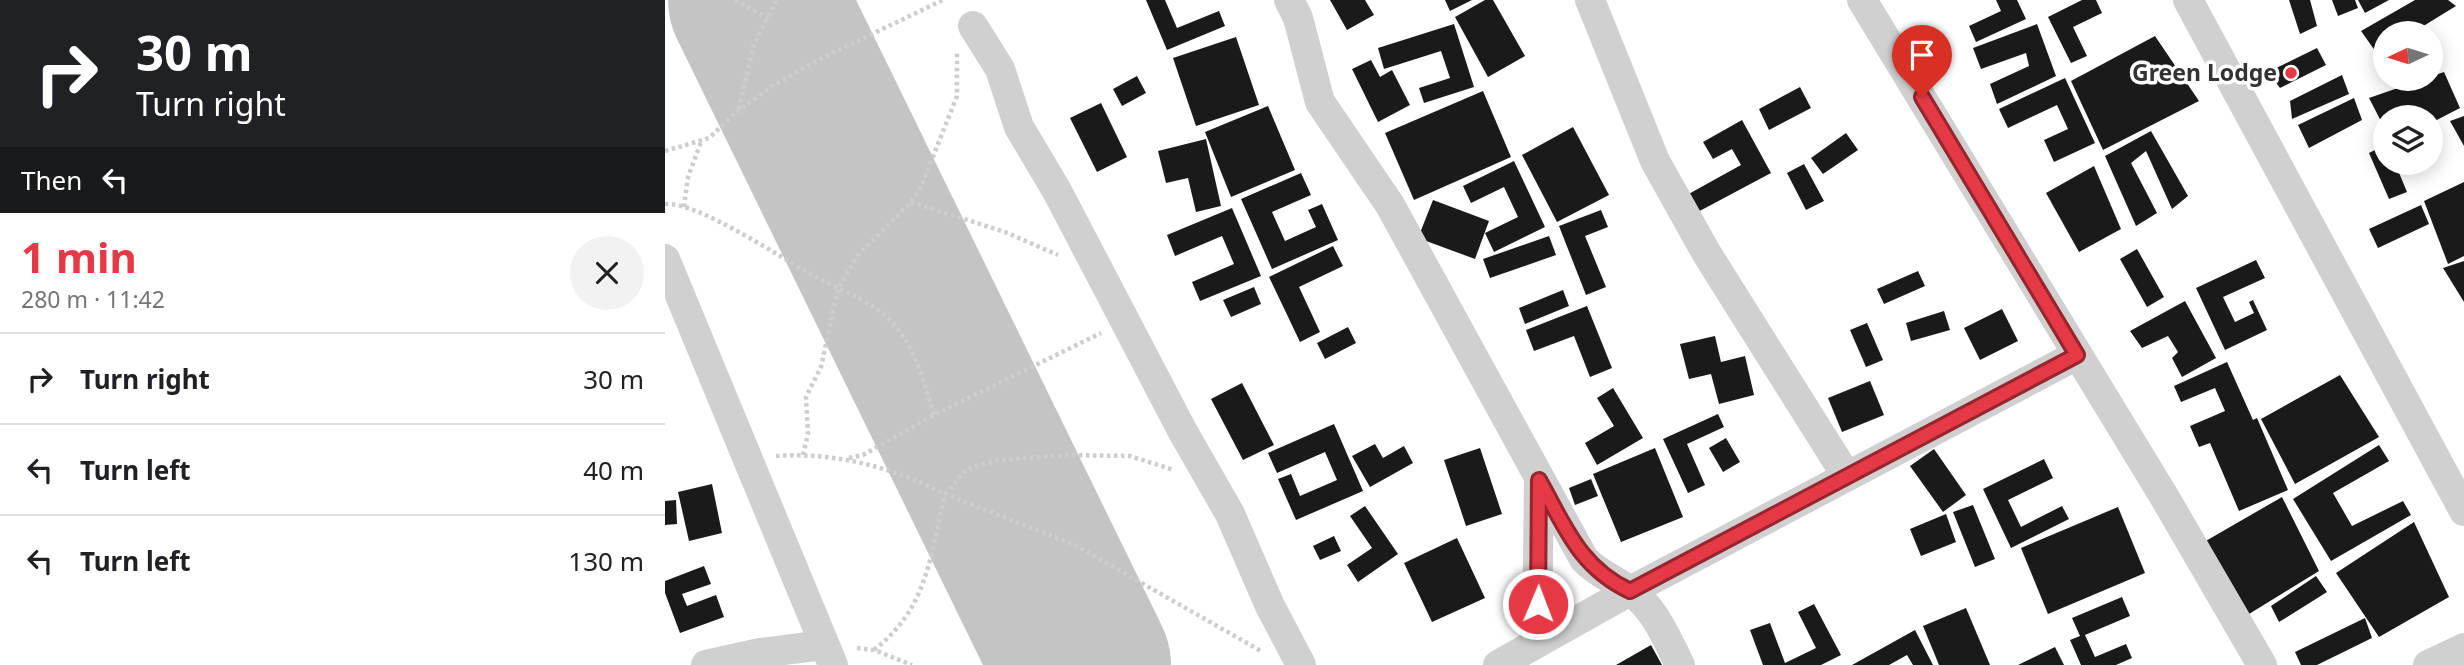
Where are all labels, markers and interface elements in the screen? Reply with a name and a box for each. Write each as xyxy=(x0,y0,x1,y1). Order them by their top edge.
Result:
text: 30 m xyxy=(136,19,253,85)
north arrow xyxy=(2373,21,2443,91)
map controls xyxy=(2373,21,2443,175)
pin xyxy=(1892,25,1952,97)
icon: right xyxy=(21,28,112,119)
icon: arrive xyxy=(1903,36,1941,74)
place label: Green Lodge xyxy=(2132,56,2277,88)
marker: Green Lodge xyxy=(2283,65,2299,81)
text: Turn right xyxy=(136,82,286,125)
button: layers xyxy=(2373,105,2443,175)
icon: left xyxy=(96,161,134,199)
text: Then xyxy=(21,162,82,198)
text: 1 min xyxy=(21,228,137,285)
button: close xyxy=(570,236,644,310)
text: 280 m · 11:42 xyxy=(21,283,165,315)
icon: right xyxy=(21,360,59,398)
text: Turn right xyxy=(80,361,210,397)
text: 30 m xyxy=(583,361,644,397)
icon: left xyxy=(21,451,59,489)
text: Turn left xyxy=(80,452,191,488)
text: 40 m xyxy=(583,452,644,488)
icon: left xyxy=(21,542,59,580)
text: Turn left xyxy=(80,543,191,579)
text: 130 m xyxy=(568,543,644,579)
position arrow xyxy=(1501,567,1575,641)

